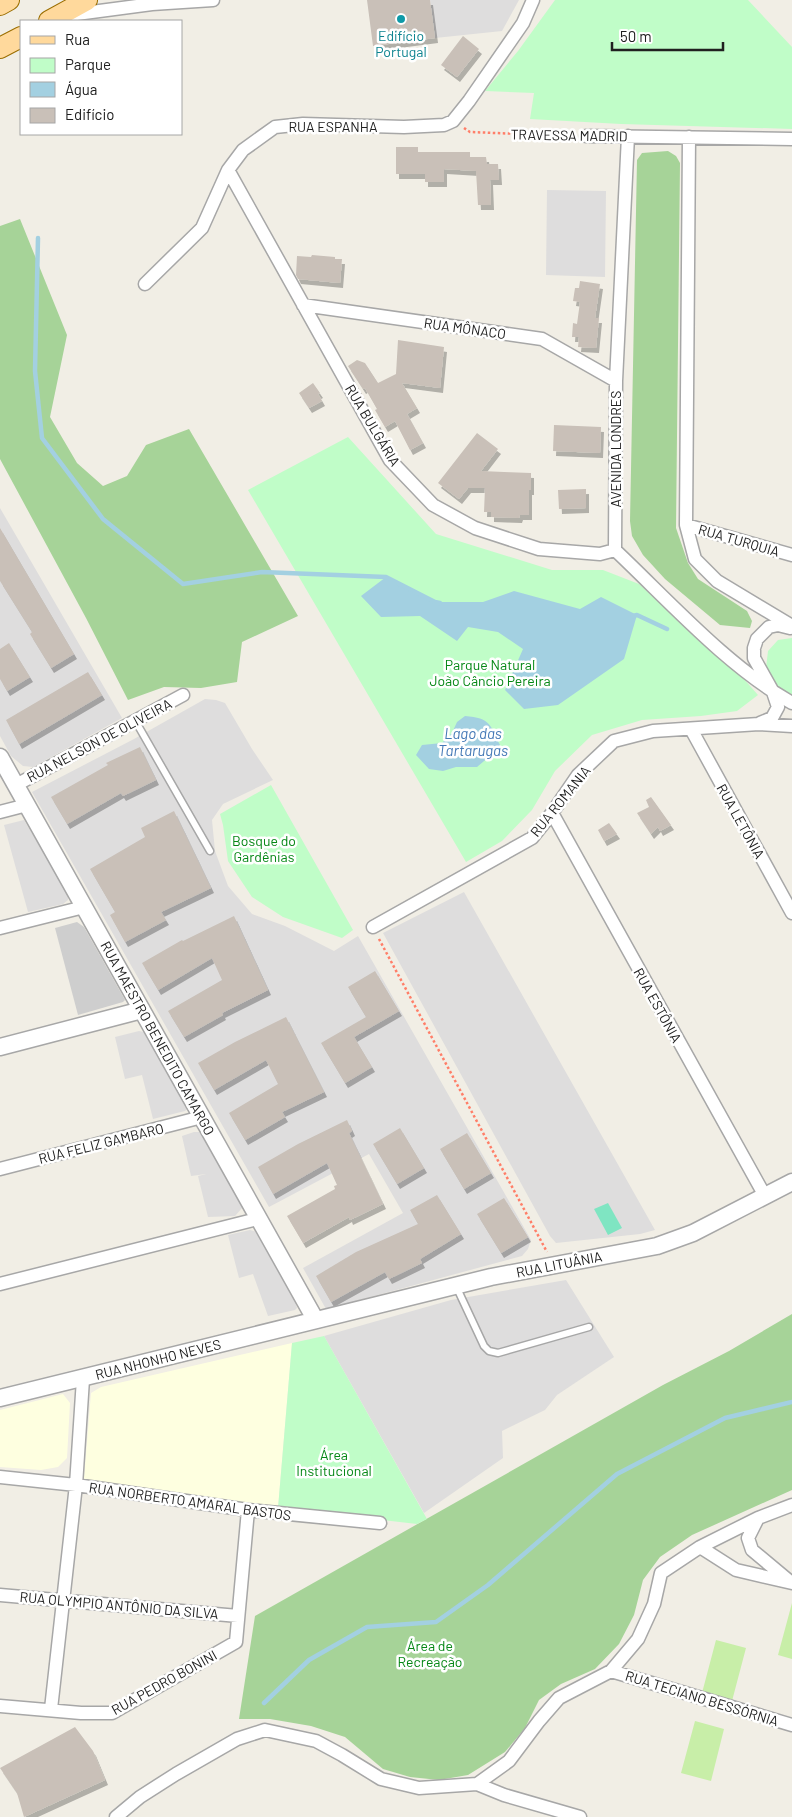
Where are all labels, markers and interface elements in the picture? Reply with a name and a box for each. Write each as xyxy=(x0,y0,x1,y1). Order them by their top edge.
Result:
marker: Edifício Portugal xyxy=(395,13,407,25)
legend xyxy=(20,20,182,135)
scale bar xyxy=(612,20,723,52)
place label: Edifício Portugal xyxy=(375,27,427,60)
text: 50 m xyxy=(620,27,652,45)
text: Rua xyxy=(65,30,90,48)
text: Parque xyxy=(65,55,111,73)
text: Água xyxy=(65,80,98,98)
text: Edifício xyxy=(65,105,114,123)
street label: RUA ESPANHA xyxy=(288,118,378,135)
street label: TRAVESSA MADRID xyxy=(510,125,628,145)
street label: RUA MÔNACO xyxy=(423,314,507,342)
street label: RUA BULGÁRIA xyxy=(342,381,404,469)
street label: AVENIDA LONDRES xyxy=(607,391,624,507)
street label: RUA TURQUIA xyxy=(696,520,782,560)
park label: Parque Natural João Câncio Pereira xyxy=(429,656,551,689)
street label: RUA NELSON DE OLIVEIRA xyxy=(24,694,175,785)
water label: Lago das Tartarugas xyxy=(438,724,508,759)
street label: RUA ROMANIA xyxy=(526,762,594,840)
street label: RUA LETÔNIA xyxy=(713,781,769,862)
park label: Bosque do Gardênias xyxy=(232,832,296,865)
street label: RUA MAESTRO BENEDITO CAMARGO xyxy=(97,938,219,1138)
street label: RUA ESTÔNIA xyxy=(630,965,686,1046)
street label: RUA FELIZ GAMBARO xyxy=(37,1119,165,1167)
street label: RUA LITUÂNIA xyxy=(514,1247,604,1281)
street label: RUA NHONHO NEVES xyxy=(93,1335,223,1383)
park label: Área Institucional xyxy=(296,1446,372,1479)
street label: RUA NORBERTO AMARAL BASTOS xyxy=(88,1478,292,1524)
street label: RUA OLYMPIO ANTÔNIO DA SILVA xyxy=(19,1588,220,1622)
park label: Área de Recreação xyxy=(398,1637,462,1670)
street label: RUA PEDRO BONINI xyxy=(108,1646,220,1718)
street label: RUA TECIANO BESSÓRNIA xyxy=(623,1667,781,1730)

